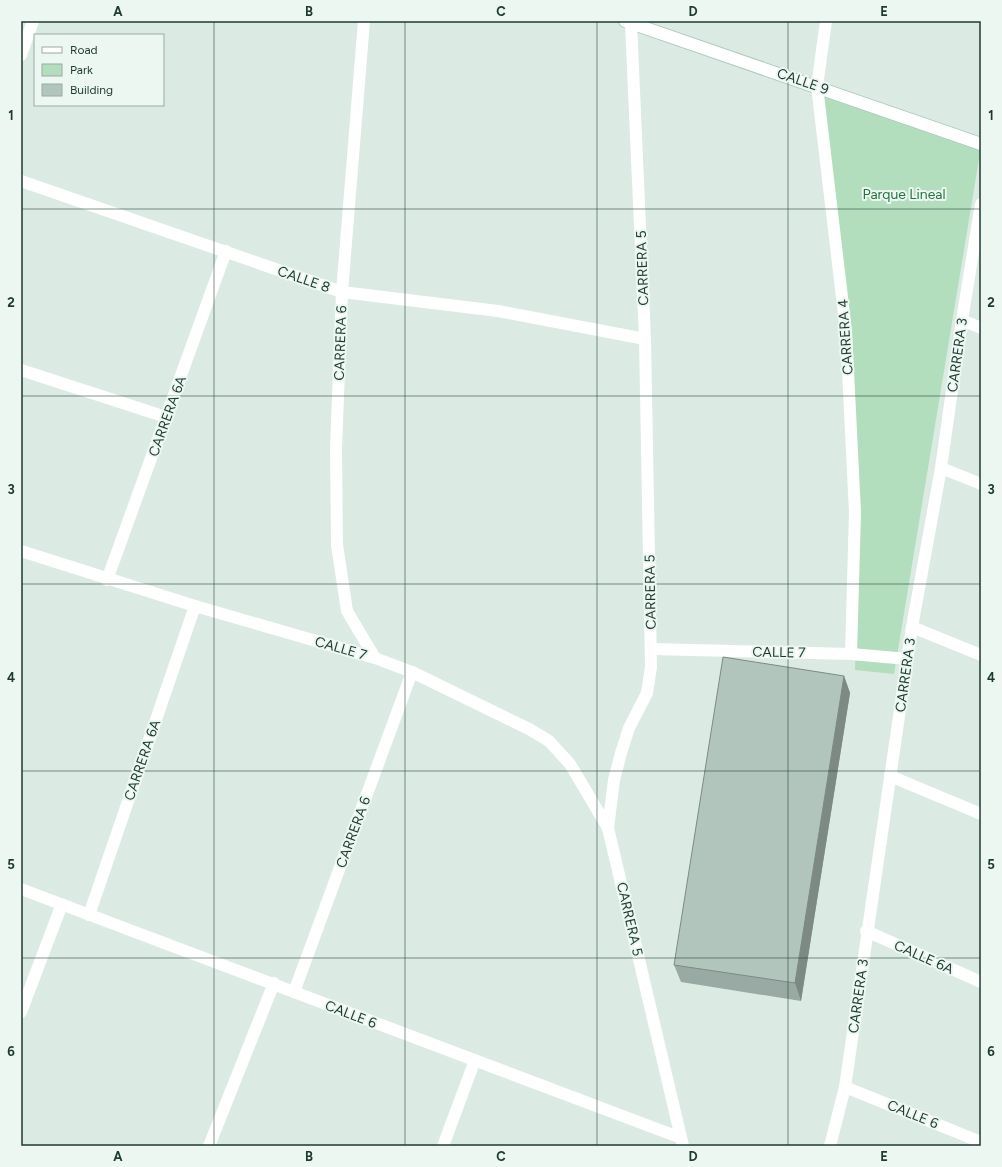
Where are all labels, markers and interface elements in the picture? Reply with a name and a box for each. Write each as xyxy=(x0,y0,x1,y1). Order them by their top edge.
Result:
text: A xyxy=(113,4,123,19)
text: B xyxy=(305,4,313,19)
text: C xyxy=(496,4,506,19)
text: D xyxy=(688,4,698,19)
text: E xyxy=(880,4,888,19)
legend xyxy=(34,34,164,106)
text: Road xyxy=(70,43,98,57)
text: Park xyxy=(70,63,93,77)
street label: CALLE 9 xyxy=(775,65,831,98)
text: Building xyxy=(70,83,113,97)
text: 1 xyxy=(8,108,14,123)
text: 1 xyxy=(988,108,994,123)
park label: Parque Lineal xyxy=(862,186,946,203)
street label: CARRERA 5 xyxy=(633,230,652,306)
street label: CALLE 8 xyxy=(275,263,332,296)
text: 2 xyxy=(7,295,15,310)
text: 2 xyxy=(987,295,995,310)
street label: CARRERA 4 xyxy=(834,298,857,375)
street label: CARRERA 6 xyxy=(331,305,350,381)
street label: CARRERA 3 xyxy=(944,317,971,393)
street label: CARRERA 6A xyxy=(145,373,190,459)
text: 3 xyxy=(7,482,15,497)
text: 3 xyxy=(987,482,995,497)
street label: CARRERA 5 xyxy=(641,554,660,630)
street label: CALLE 7 xyxy=(313,633,369,664)
street label: CARRERA 3 xyxy=(892,637,919,713)
street label: CALLE 7 xyxy=(752,644,806,661)
text: 4 xyxy=(7,670,15,685)
text: 4 xyxy=(987,670,995,685)
street label: CARRERA 6A xyxy=(121,717,164,803)
street label: CARRERA 6 xyxy=(333,794,374,870)
text: 5 xyxy=(7,857,15,872)
text: 5 xyxy=(987,857,995,872)
street label: CARRERA 5 xyxy=(613,881,646,958)
street label: CALLE 6A xyxy=(891,937,957,978)
street label: CARRERA 3 xyxy=(845,958,872,1034)
street label: CALLE 6 xyxy=(323,997,379,1032)
text: 6 xyxy=(7,1044,15,1059)
text: 6 xyxy=(987,1044,995,1059)
street label: CALLE 6 xyxy=(885,1097,941,1132)
text: A xyxy=(113,1149,123,1164)
text: B xyxy=(305,1149,313,1164)
text: C xyxy=(496,1149,506,1164)
text: D xyxy=(688,1149,698,1164)
text: E xyxy=(880,1149,888,1164)

